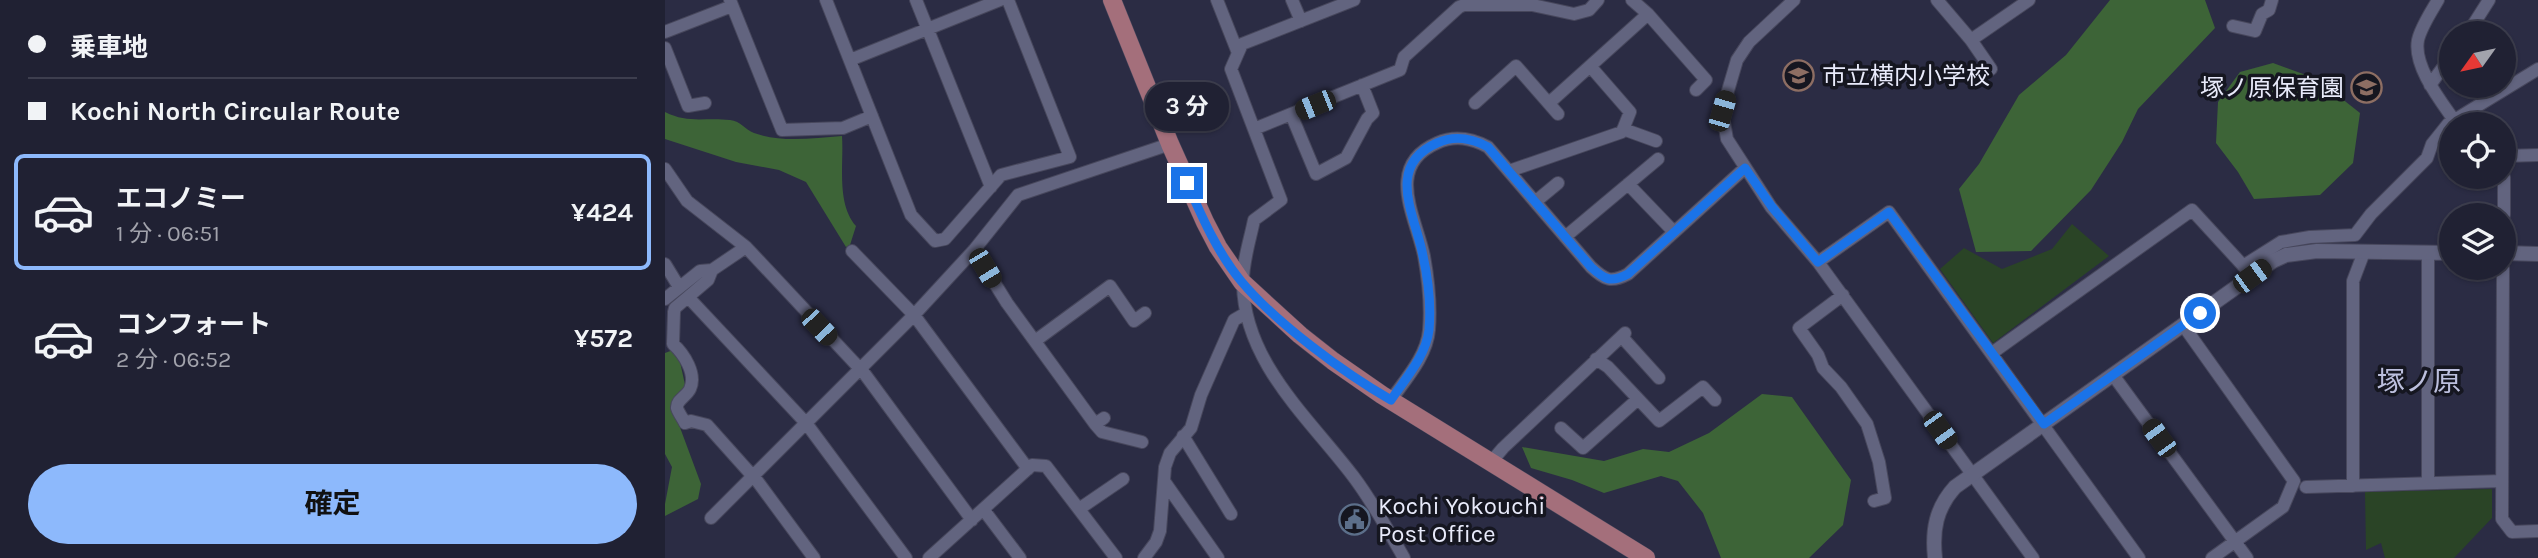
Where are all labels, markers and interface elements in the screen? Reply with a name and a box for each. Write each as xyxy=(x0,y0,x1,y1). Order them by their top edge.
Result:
north arrow xyxy=(2439,21,2517,98)
map controls xyxy=(2439,21,2516,280)
text: 乗車地 xyxy=(70,32,148,63)
school or university icon: 市立横内小学校 xyxy=(1782,59,1816,93)
place label: 市立横内小学校 xyxy=(1822,62,1990,90)
school or university icon: 塚ノ原保育園 xyxy=(2350,71,2384,105)
place label: 塚ノ原保育園 xyxy=(2200,74,2344,102)
callout: 3 分 xyxy=(1145,82,1229,130)
car xyxy=(1292,87,1339,123)
car xyxy=(1707,88,1738,134)
text: 3 分 xyxy=(1165,93,1209,120)
text: Kochi North Circular Route xyxy=(70,96,400,127)
button: locate xyxy=(2439,112,2516,189)
route end xyxy=(1171,167,1203,199)
icon: car xyxy=(32,181,95,244)
text: エコノミー xyxy=(116,183,246,214)
text: ¥424 xyxy=(571,197,633,228)
button: layers xyxy=(2439,203,2516,280)
text: 1 分 · 06:51 xyxy=(116,220,220,247)
car xyxy=(966,245,1005,291)
car xyxy=(2229,255,2276,297)
route start xyxy=(2184,297,2216,329)
car xyxy=(797,304,842,350)
icon: car xyxy=(32,307,95,370)
text: コンフォート xyxy=(116,309,271,340)
text: ¥572 xyxy=(574,323,633,354)
text: 2 分 · 06:52 xyxy=(116,346,231,373)
district label: 塚ノ原 xyxy=(2377,365,2461,398)
car xyxy=(1920,407,1961,453)
car xyxy=(2139,415,2180,461)
button: 確定 xyxy=(28,464,637,544)
place label: Kochi Yokouchi Post Office xyxy=(1378,492,1545,548)
public building icon: Kochi Yokouchi Post Office xyxy=(1338,503,1372,537)

